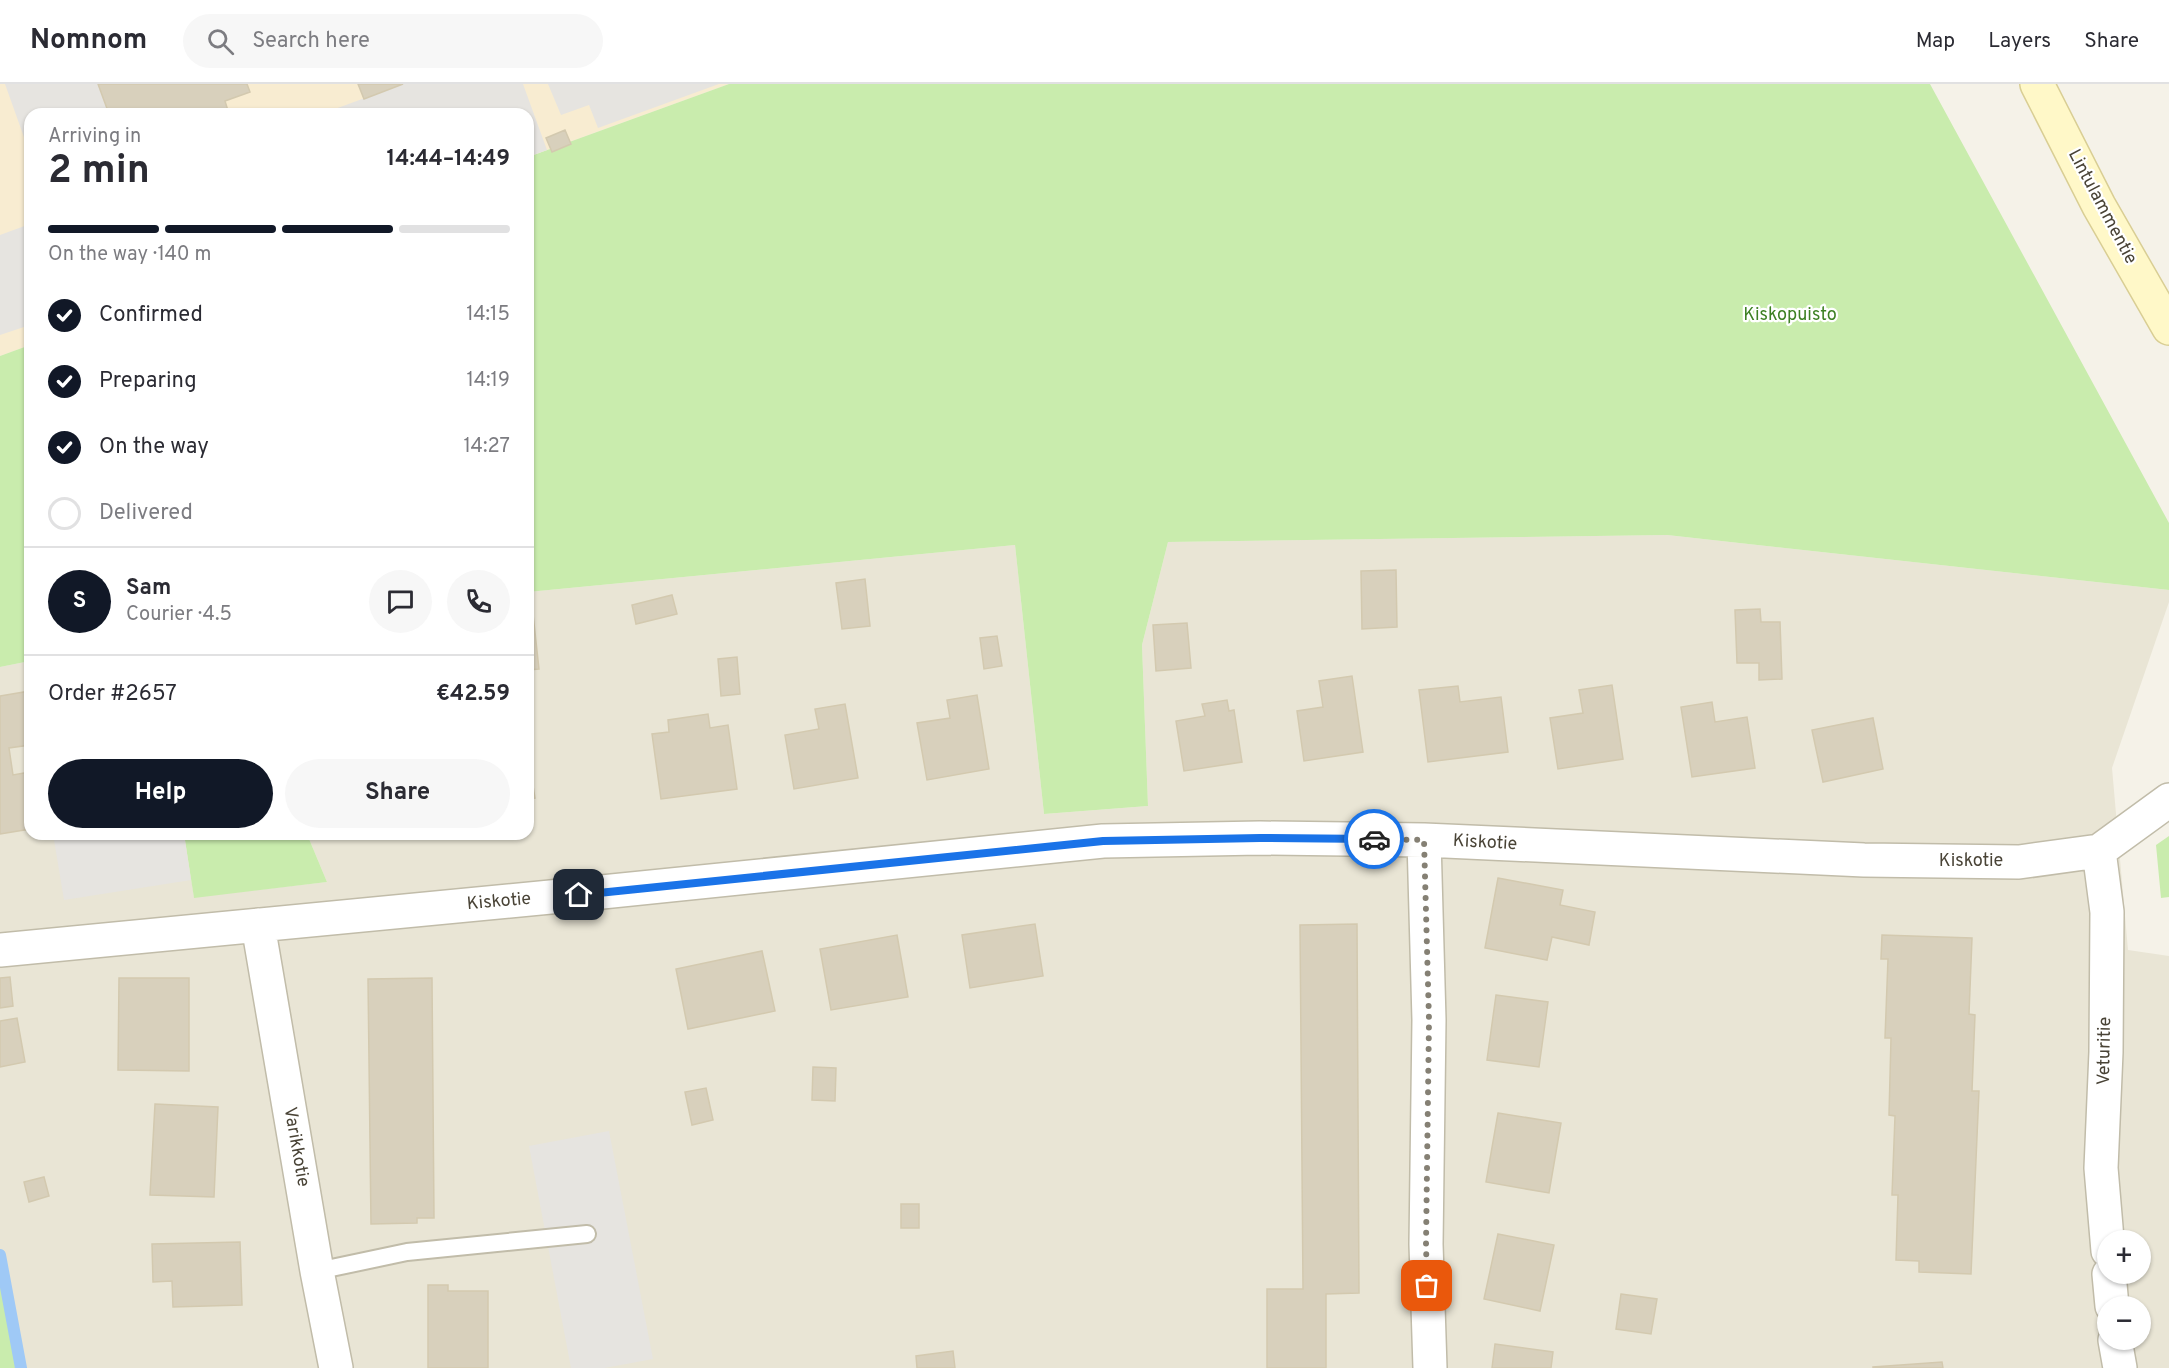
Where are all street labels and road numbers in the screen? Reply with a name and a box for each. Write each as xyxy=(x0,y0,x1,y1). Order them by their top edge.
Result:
street label: Lintulammentie xyxy=(2062,146,2142,268)
street label: Kiskotie xyxy=(1452,830,1518,856)
street label: Kiskotie xyxy=(1939,850,2003,873)
street label: Kiskotie xyxy=(466,888,532,916)
street label: Veturitie xyxy=(2093,1017,2117,1085)
street label: Varikkotie xyxy=(278,1105,314,1189)

